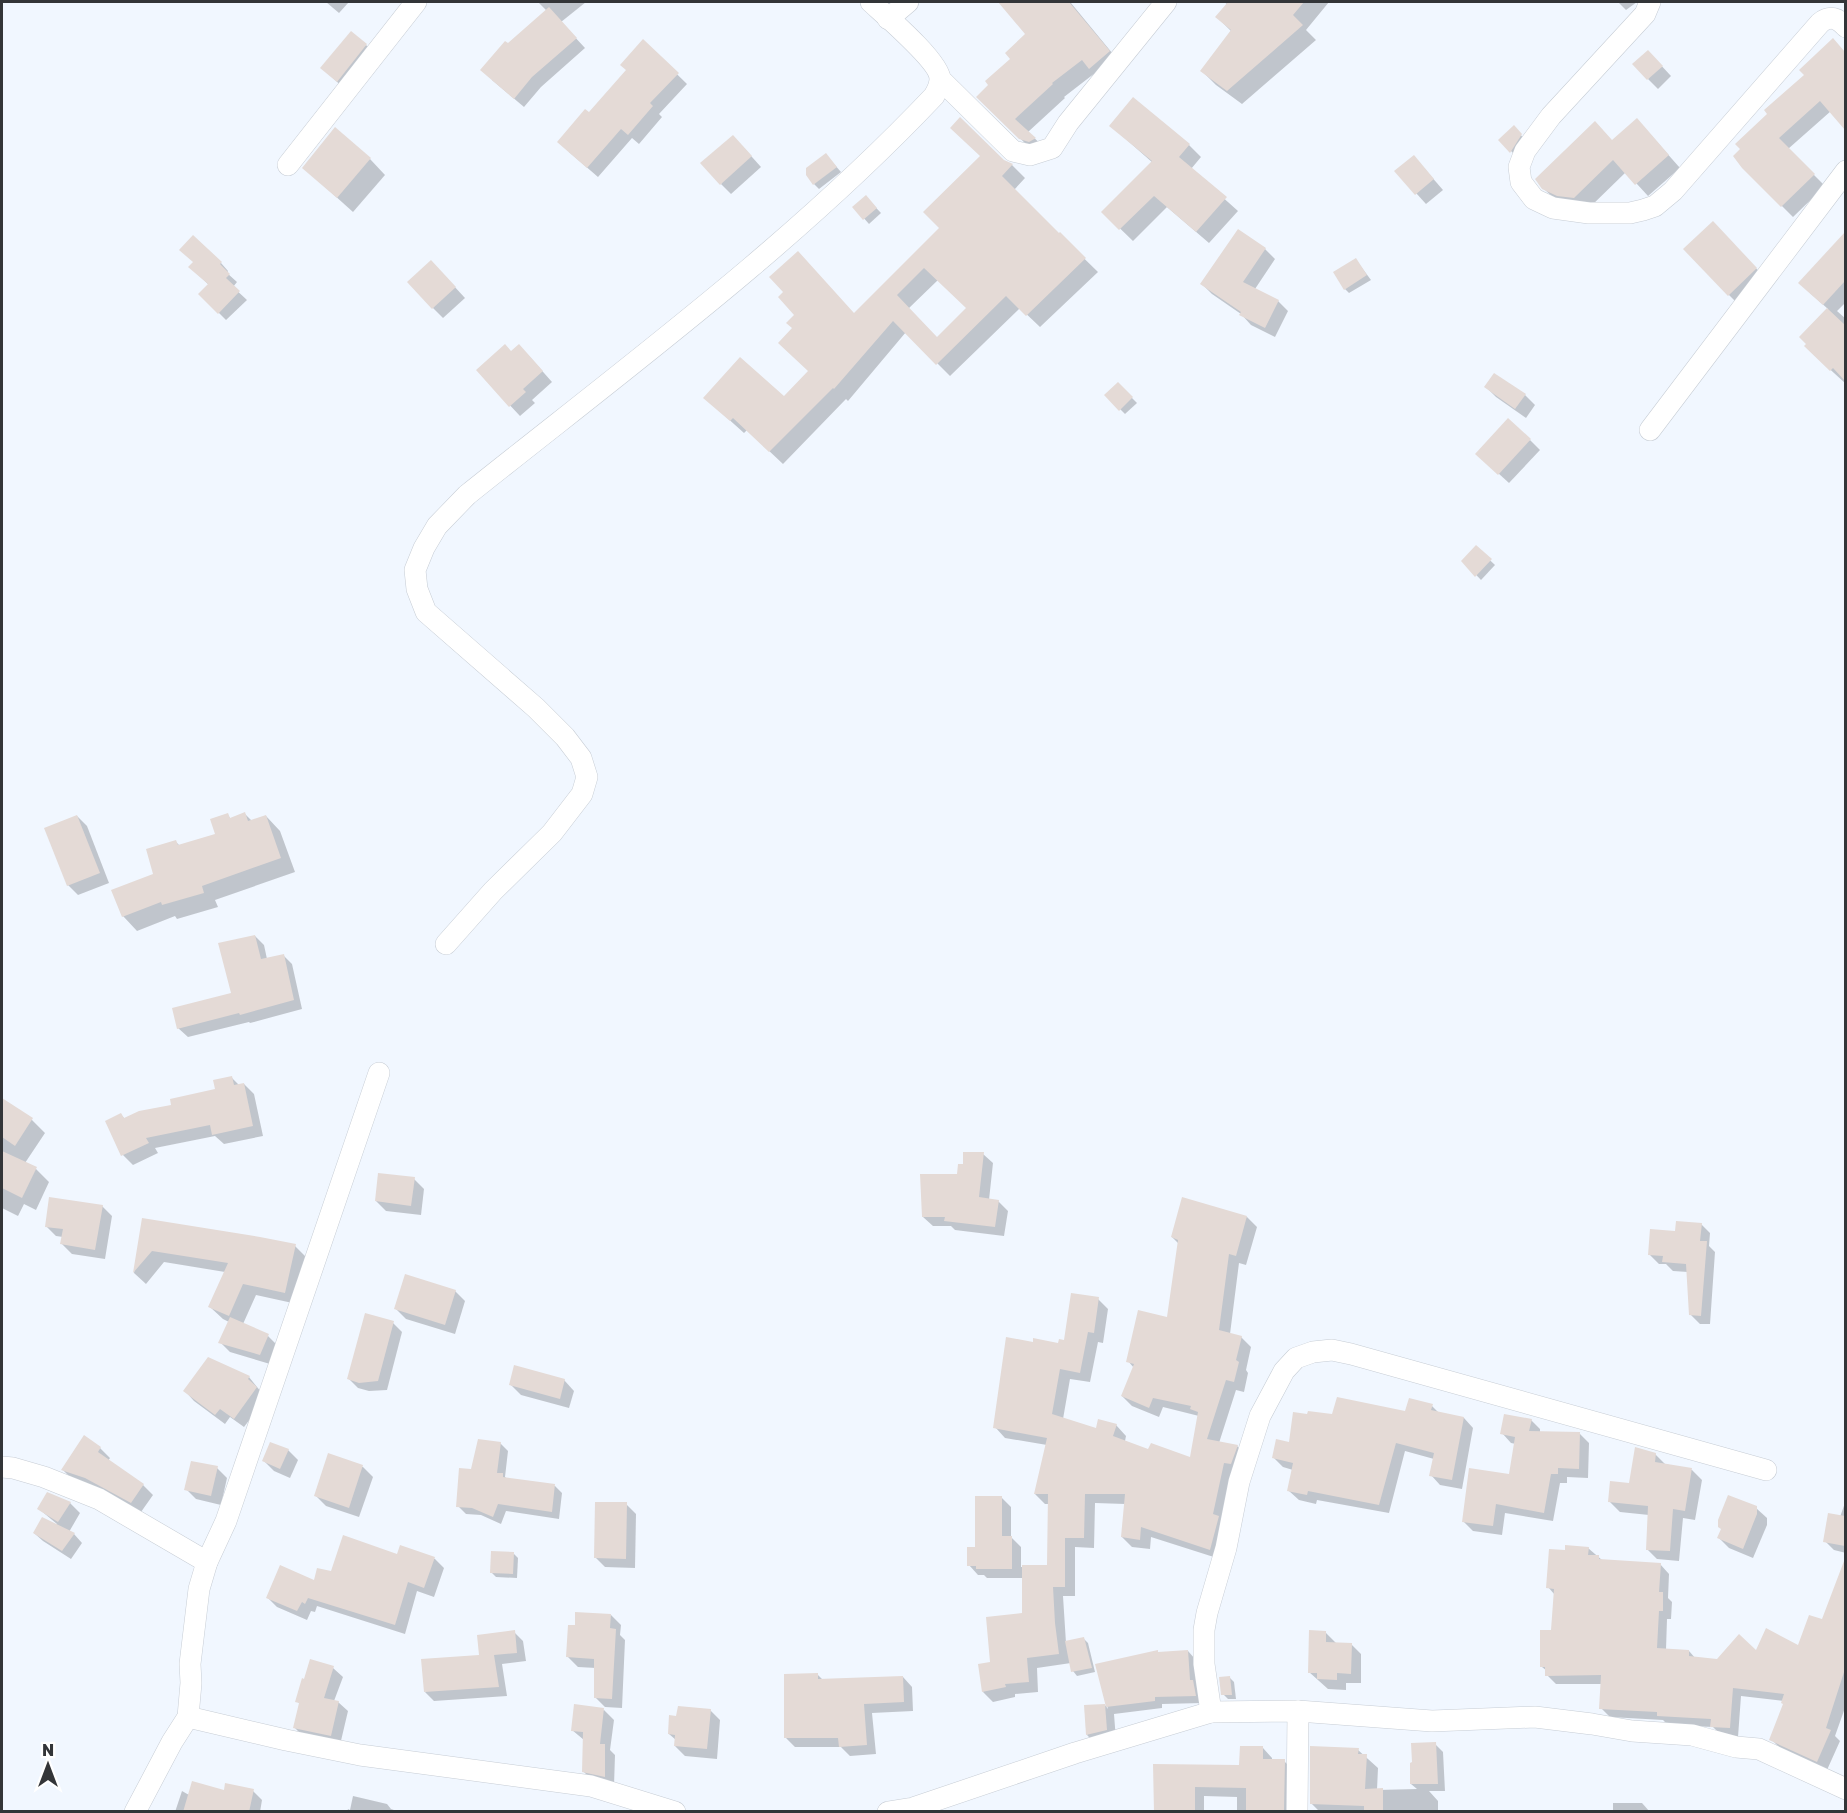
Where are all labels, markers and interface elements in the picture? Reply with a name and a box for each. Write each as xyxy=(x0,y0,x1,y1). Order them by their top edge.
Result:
north arrow xyxy=(18,1735,78,1795)
text: N xyxy=(42,1740,54,1760)

